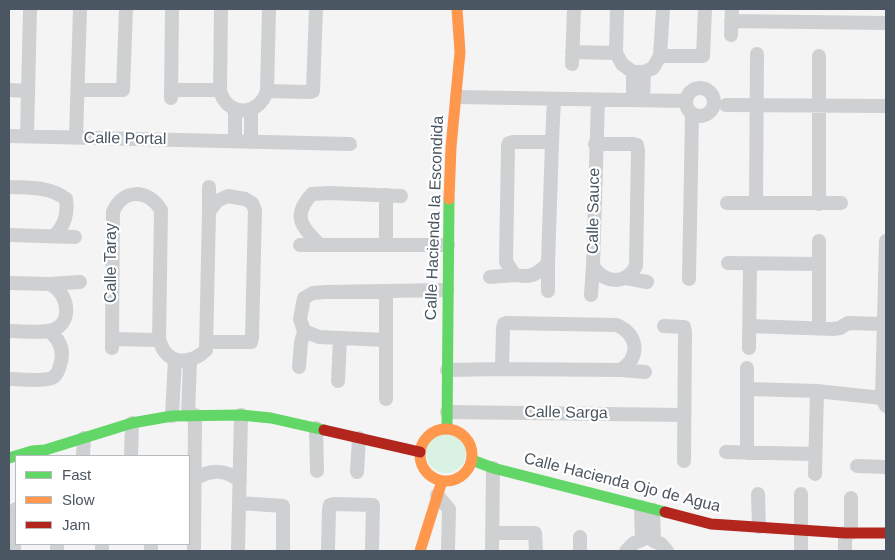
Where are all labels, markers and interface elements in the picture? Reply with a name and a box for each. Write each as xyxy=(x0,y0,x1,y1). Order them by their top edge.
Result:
street label: Calle Hacienda la Escondida xyxy=(422,115,448,321)
street label: Calle Portal xyxy=(83,129,167,149)
street label: Calle Sauce xyxy=(584,168,604,254)
street label: Calle Taray xyxy=(102,223,122,303)
street label: Calle Sarga xyxy=(524,403,608,423)
street label: Calle Hacienda Ojo de Agua xyxy=(522,449,722,517)
legend xyxy=(15,455,190,545)
text: Fast xyxy=(62,466,91,483)
text: Slow xyxy=(62,491,95,508)
text: Jam xyxy=(62,516,90,533)

